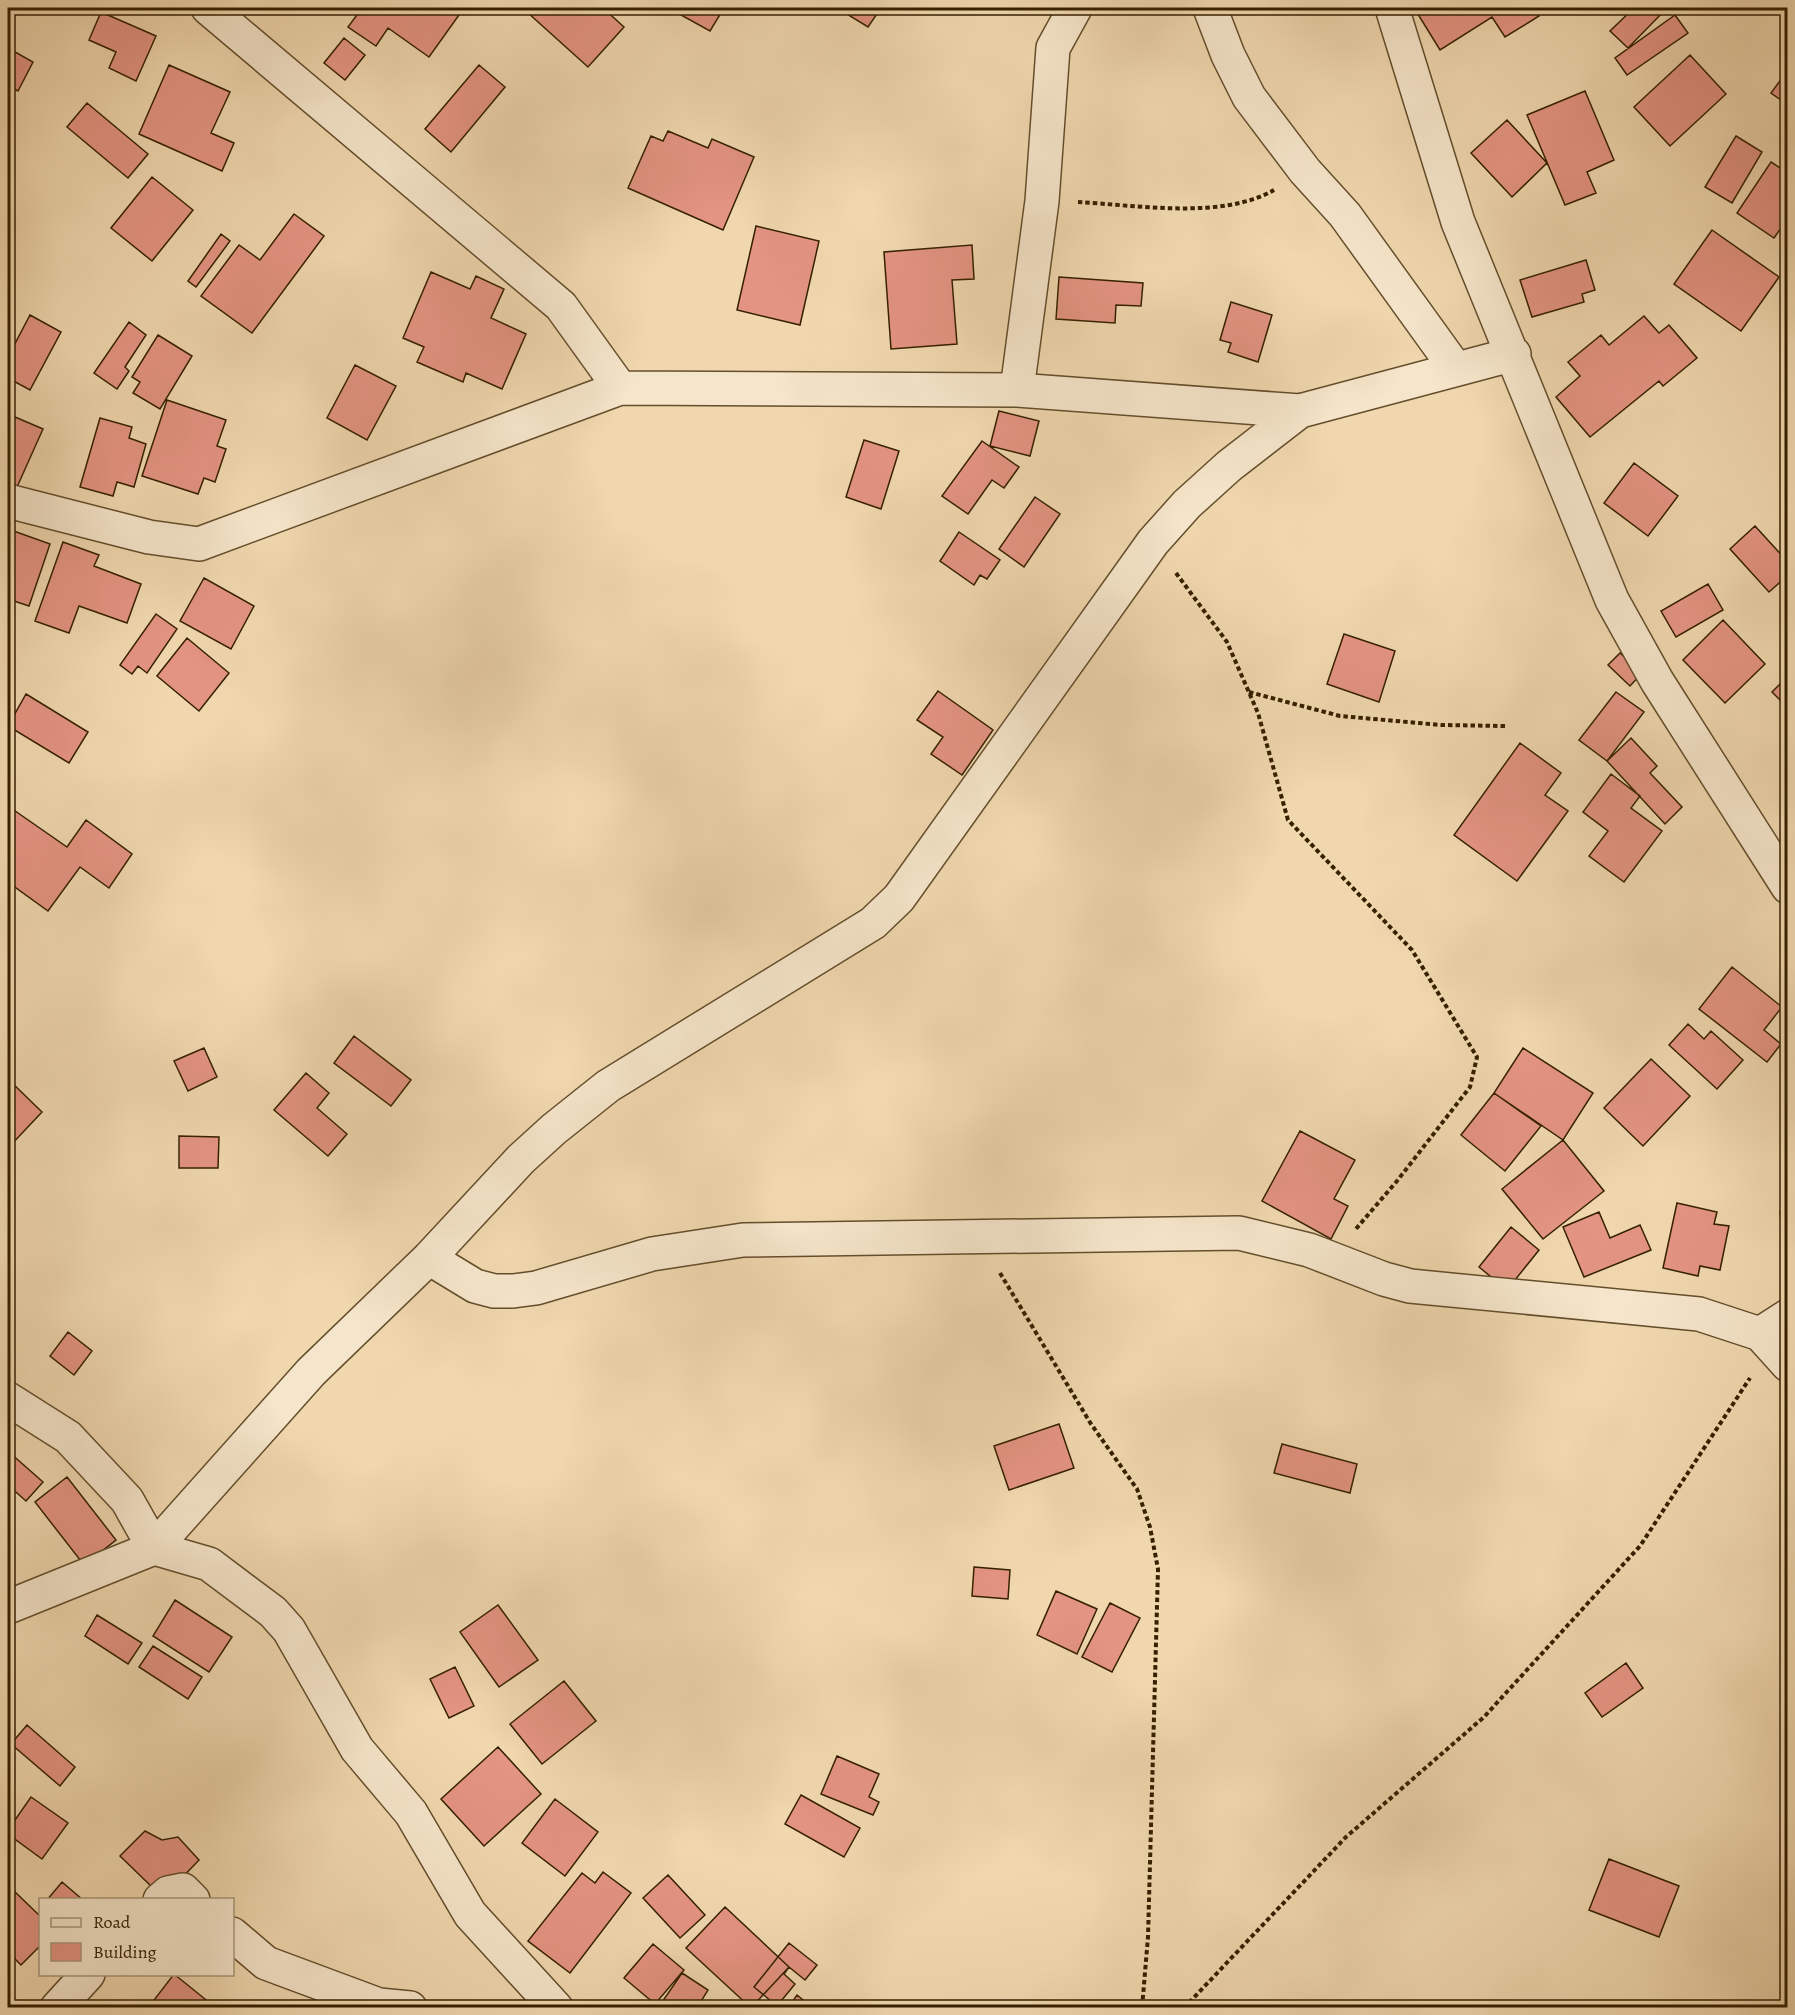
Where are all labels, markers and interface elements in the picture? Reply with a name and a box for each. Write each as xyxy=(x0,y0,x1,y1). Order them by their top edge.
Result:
legend xyxy=(39,1898,234,1976)
text: Road xyxy=(93,1910,131,1934)
text: Building xyxy=(93,1940,157,1964)

